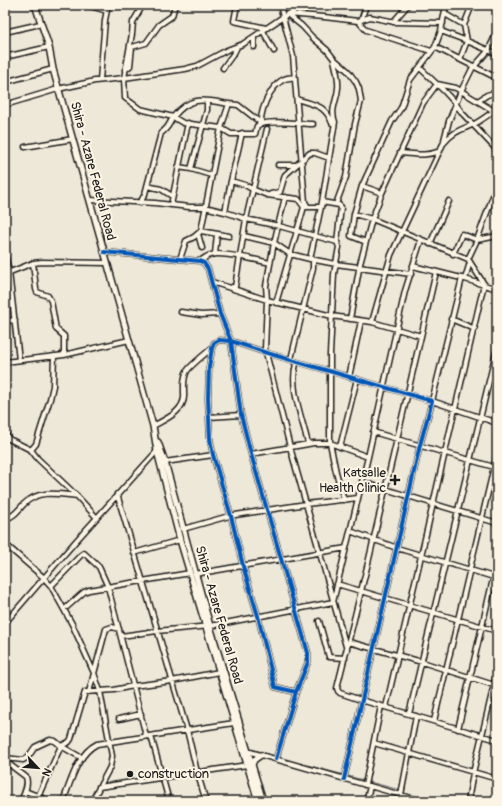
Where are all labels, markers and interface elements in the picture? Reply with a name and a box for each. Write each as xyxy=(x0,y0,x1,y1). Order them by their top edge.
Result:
street label: Shira - Azare Federal Road xyxy=(67,100,119,242)
place label: Katsalle Health Clinic xyxy=(319,465,387,496)
marker: Katsalle Health Clinic xyxy=(389,474,401,486)
street label: Shira - Azare Federal Road xyxy=(192,544,246,686)
north arrow xyxy=(18,748,58,788)
text: N xyxy=(39,766,54,779)
place label: construction xyxy=(138,766,209,782)
marker: construction xyxy=(125,769,135,779)

